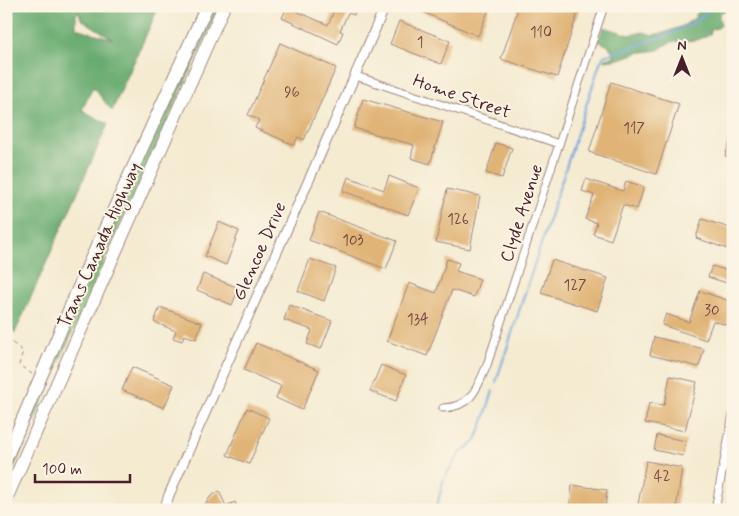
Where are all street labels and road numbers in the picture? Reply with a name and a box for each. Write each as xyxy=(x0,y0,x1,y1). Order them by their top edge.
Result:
street label: Home Street xyxy=(410,69,514,125)
street label: Trans Canada Highway xyxy=(53,159,148,332)
street label: Clyde Avenue xyxy=(495,161,549,265)
street label: Glencoe Drive xyxy=(227,198,292,305)

